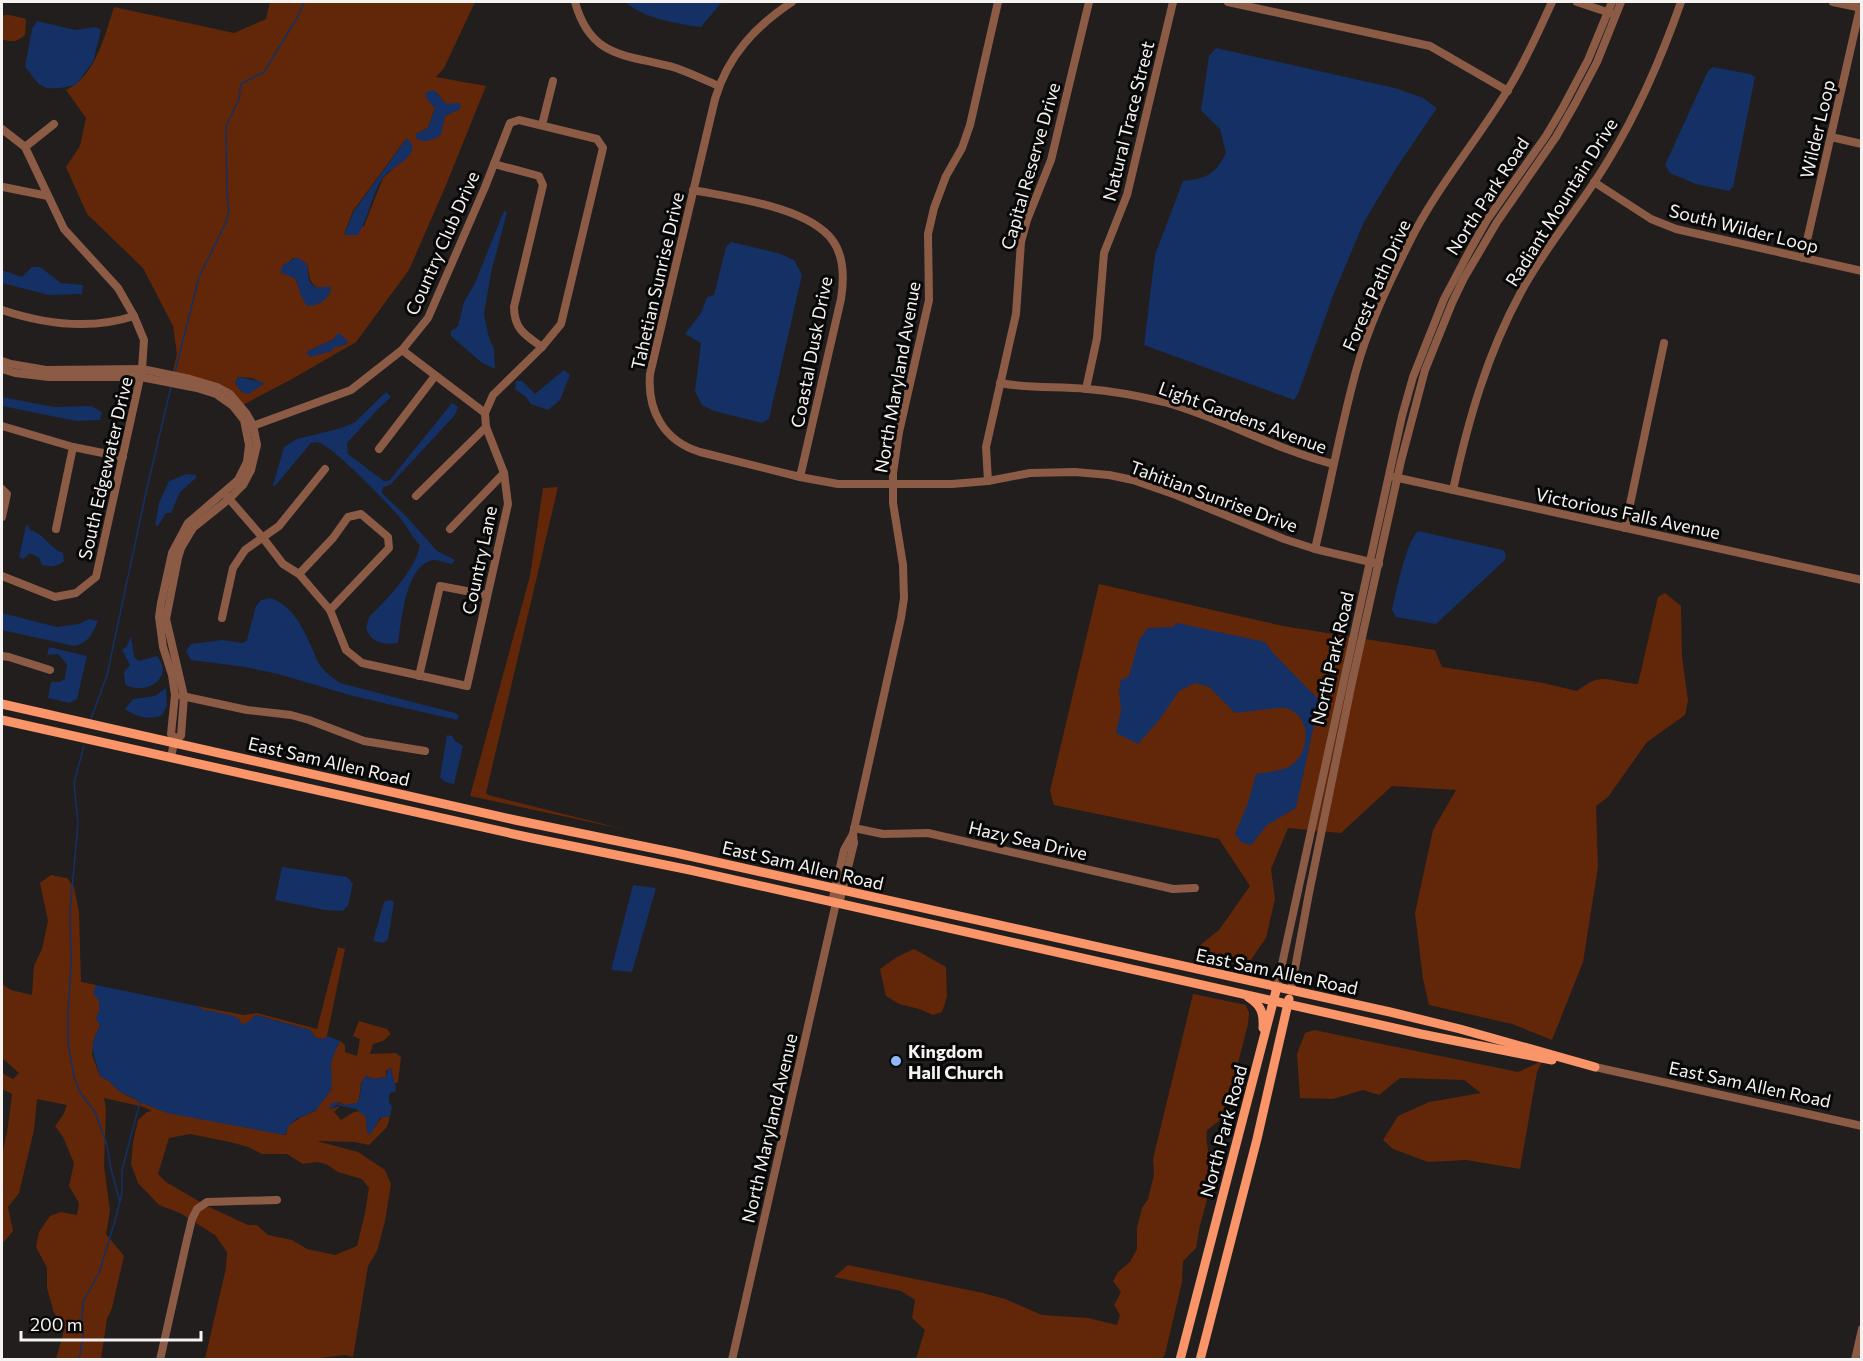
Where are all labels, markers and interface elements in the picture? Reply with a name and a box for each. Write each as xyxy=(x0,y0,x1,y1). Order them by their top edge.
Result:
street label: Natural Trace Street xyxy=(1097,39,1159,203)
street label: Wilder Loop xyxy=(1795,78,1839,180)
street label: Capital Reserve Drive xyxy=(996,80,1064,252)
street label: Radiant Mountain Drive xyxy=(1500,114,1622,290)
street label: North Park Road xyxy=(1441,133,1533,259)
street label: Country Club Drive xyxy=(400,168,484,318)
street label: Tahetian Sunrise Drive xyxy=(626,190,688,372)
street label: South Wilder Loop xyxy=(1667,199,1821,257)
street label: Forest Path Drive xyxy=(1337,216,1415,354)
street label: Coastal Dusk Drive xyxy=(786,274,836,430)
street label: North Maryland Avenue xyxy=(869,280,925,474)
street label: South Edgewater Drive xyxy=(73,374,137,562)
street label: Light Gardens Avenue xyxy=(1156,376,1330,458)
street label: Tahitian Sunrise Drive xyxy=(1127,455,1301,537)
street label: Victorious Falls Avenue xyxy=(1534,483,1722,543)
street label: Country Lane xyxy=(457,504,501,616)
street label: North Park Road xyxy=(1306,589,1358,727)
street label: East Sam Allen Road xyxy=(246,732,412,790)
street label: Hazy Sea Drive xyxy=(967,816,1089,864)
street label: East Sam Allen Road xyxy=(720,836,886,894)
street label: East Sam Allen Road xyxy=(1194,943,1360,999)
street label: North Maryland Avenue xyxy=(736,1031,802,1225)
place label: Kingdom Hall Church xyxy=(908,1040,1004,1083)
marker: Kingdom Hall Church xyxy=(889,1054,903,1068)
street label: East Sam Allen Road xyxy=(1667,1056,1833,1112)
street label: North Park Road xyxy=(1195,1063,1251,1199)
scale bar xyxy=(21,1304,201,1342)
text: 200 m xyxy=(30,1313,83,1335)

